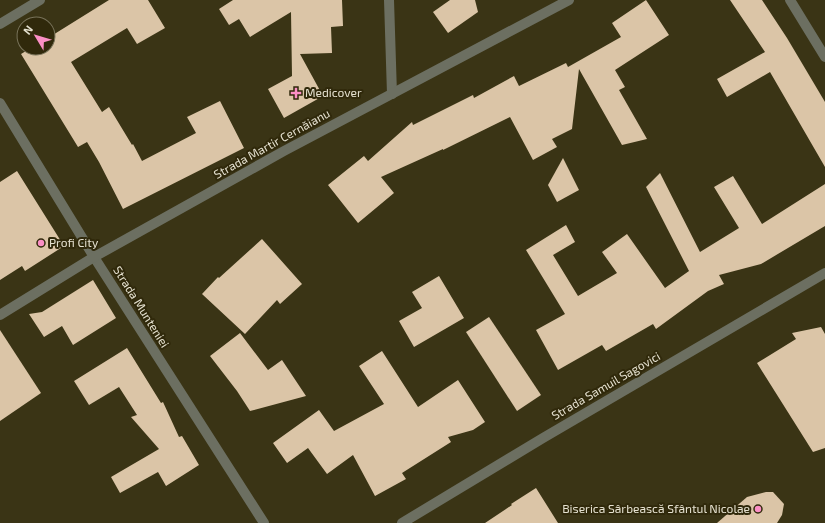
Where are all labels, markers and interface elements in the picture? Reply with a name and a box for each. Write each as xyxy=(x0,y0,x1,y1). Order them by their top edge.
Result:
north arrow xyxy=(16,16,56,56)
text: N xyxy=(20,22,35,37)
place label: Medicover xyxy=(305,85,362,99)
marker: Medicover xyxy=(290,87,302,99)
street label: Strada Martir Cernăianu xyxy=(211,105,332,181)
place label: Profi City xyxy=(49,235,99,249)
marker: Profi City xyxy=(36,238,46,248)
street label: Strada Munteniei xyxy=(111,263,173,350)
street label: Strada Samuil Sagovici xyxy=(549,348,662,422)
place label: Biserica Sârbească Sfântul Nicolae xyxy=(562,501,750,515)
marker: Biserica Sârbească Sfântul Nicolae xyxy=(753,504,763,514)

